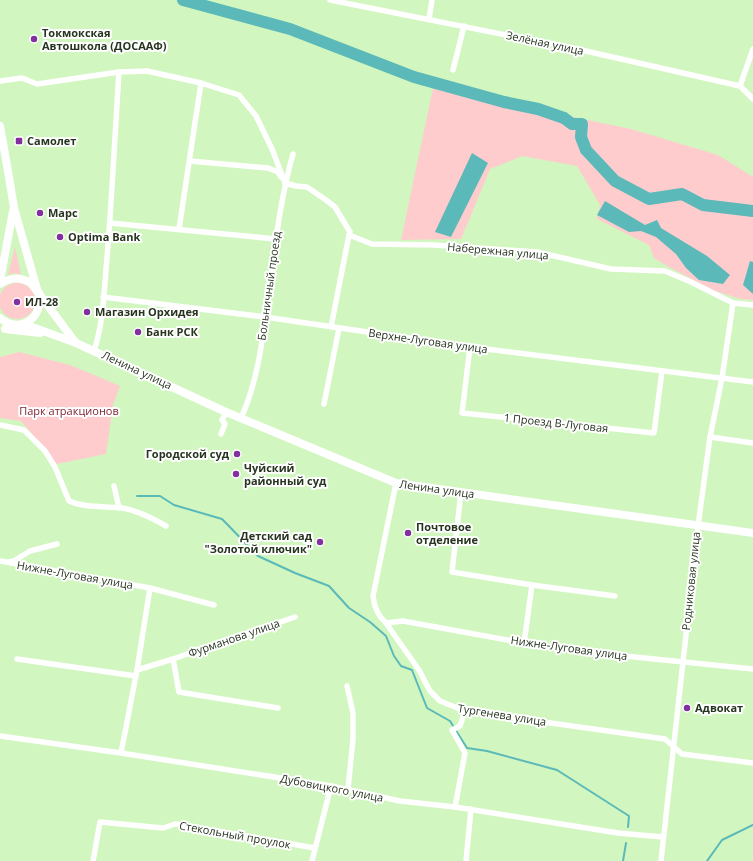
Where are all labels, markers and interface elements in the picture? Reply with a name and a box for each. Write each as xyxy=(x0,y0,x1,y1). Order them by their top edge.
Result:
place label: Токмокская Автошкола (ДОСААФ) xyxy=(42,25,167,53)
street label: Зелёная улица xyxy=(505,27,585,58)
marker: Токмокская Автошкола (ДОСААФ) xyxy=(29,34,39,44)
place label: Самолет xyxy=(27,133,76,148)
marker: Самолет xyxy=(14,136,24,146)
place label: Марс xyxy=(48,205,78,220)
marker: Марс xyxy=(35,208,45,218)
place label: Optima Bank xyxy=(68,229,140,244)
street label: Больничный проезд xyxy=(253,230,284,341)
marker: Optima Bank xyxy=(55,232,65,242)
street label: Набережная улица xyxy=(447,239,549,262)
place label: ИЛ-28 xyxy=(25,294,58,309)
marker: ИЛ-28 xyxy=(12,297,22,307)
place label: Магазин Орхидея xyxy=(95,304,198,319)
marker: Магазин Орхидея xyxy=(82,307,92,317)
place label: Банк РСК xyxy=(146,324,199,339)
street label: Верхне-Луговая улица xyxy=(367,325,489,356)
marker: Банк РСК xyxy=(133,327,143,337)
street label: Ленина улица xyxy=(100,347,175,392)
park label: Парк атракционов xyxy=(19,403,119,418)
street label: 1 Проезд В-Луговая xyxy=(503,410,609,435)
place label: Городской суд xyxy=(146,446,230,461)
marker: Городской суд xyxy=(232,449,242,459)
place label: Чуйский районный суд xyxy=(244,460,327,488)
marker: Чуйский районный суд xyxy=(231,469,241,479)
street label: Ленина улица xyxy=(399,476,476,501)
place label: Почтовое отделение xyxy=(416,519,478,547)
place label: Детский сад "Золотой ключик" xyxy=(205,528,313,556)
marker: Почтовое отделение xyxy=(403,528,413,538)
street label: Родниковая улица xyxy=(678,531,703,631)
marker: Детский сад "Золотой ключик" xyxy=(315,537,325,547)
street label: Нижне-Луговая улица xyxy=(16,557,134,592)
street label: Фурманова улица xyxy=(186,615,282,660)
street label: Нижне-Луговая улица xyxy=(510,632,628,663)
street label: Тургенева улица xyxy=(457,700,547,729)
place label: Адвокат xyxy=(695,700,743,715)
marker: Адвокат xyxy=(682,703,692,713)
street label: Дубовицкого улица xyxy=(279,770,385,805)
street label: Стекольный проулок xyxy=(178,817,292,852)

